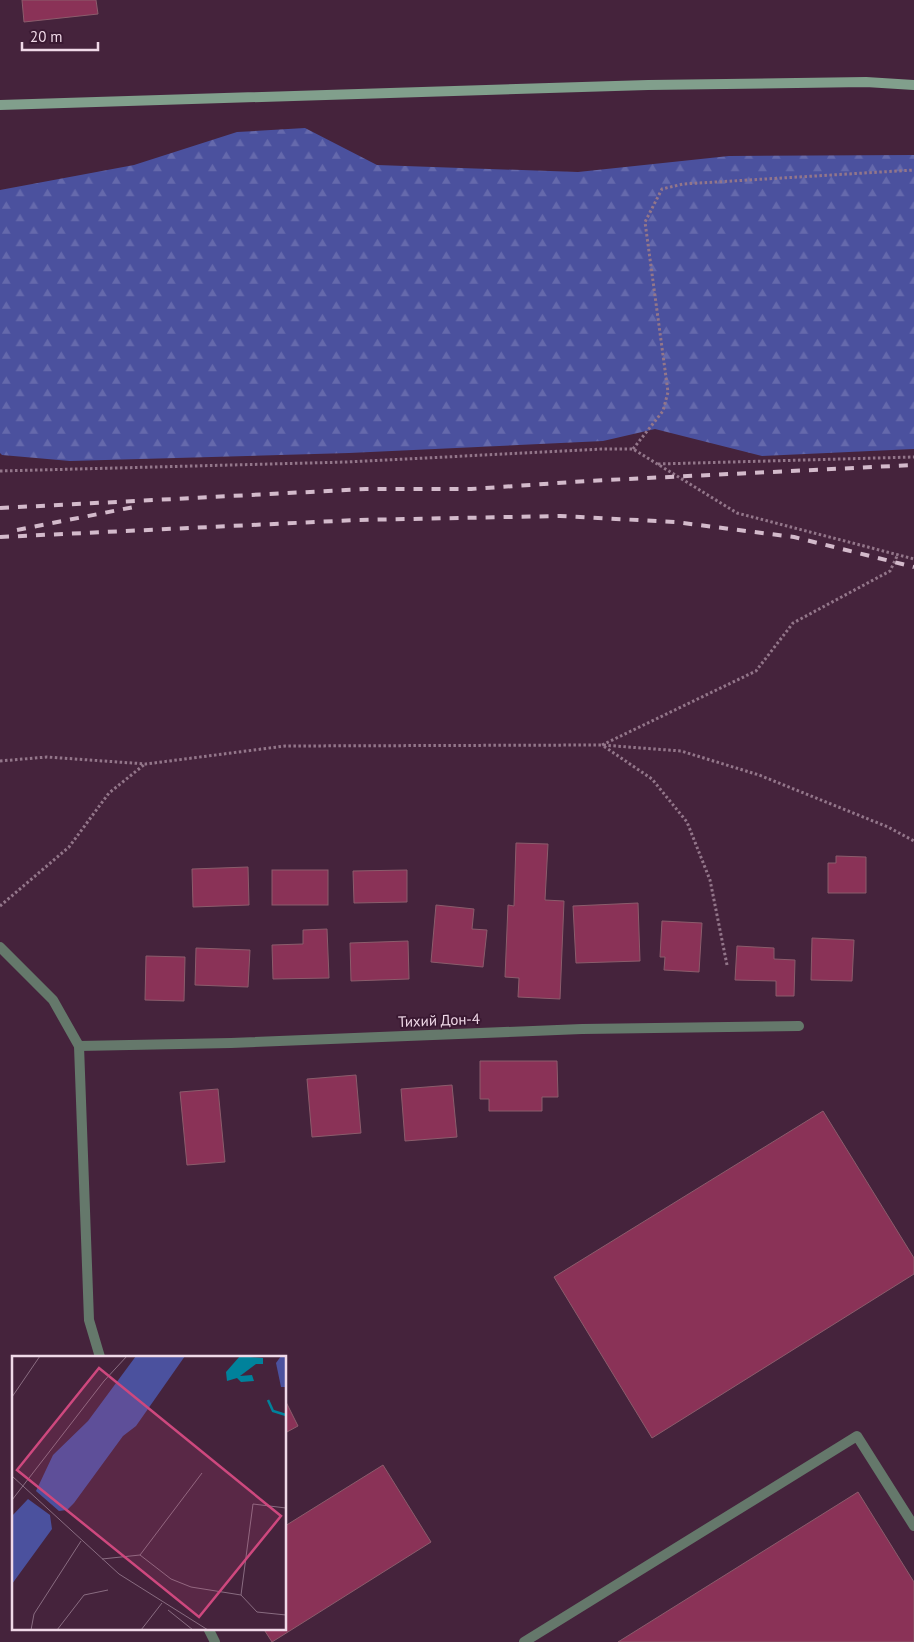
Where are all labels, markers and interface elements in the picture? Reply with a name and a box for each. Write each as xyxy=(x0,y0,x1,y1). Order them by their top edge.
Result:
scale bar xyxy=(22,20,99,52)
text: 20 m xyxy=(30,27,63,46)
street label: Тихий Дон-4 xyxy=(398,1009,480,1031)
inset map xyxy=(12,1356,286,1630)

